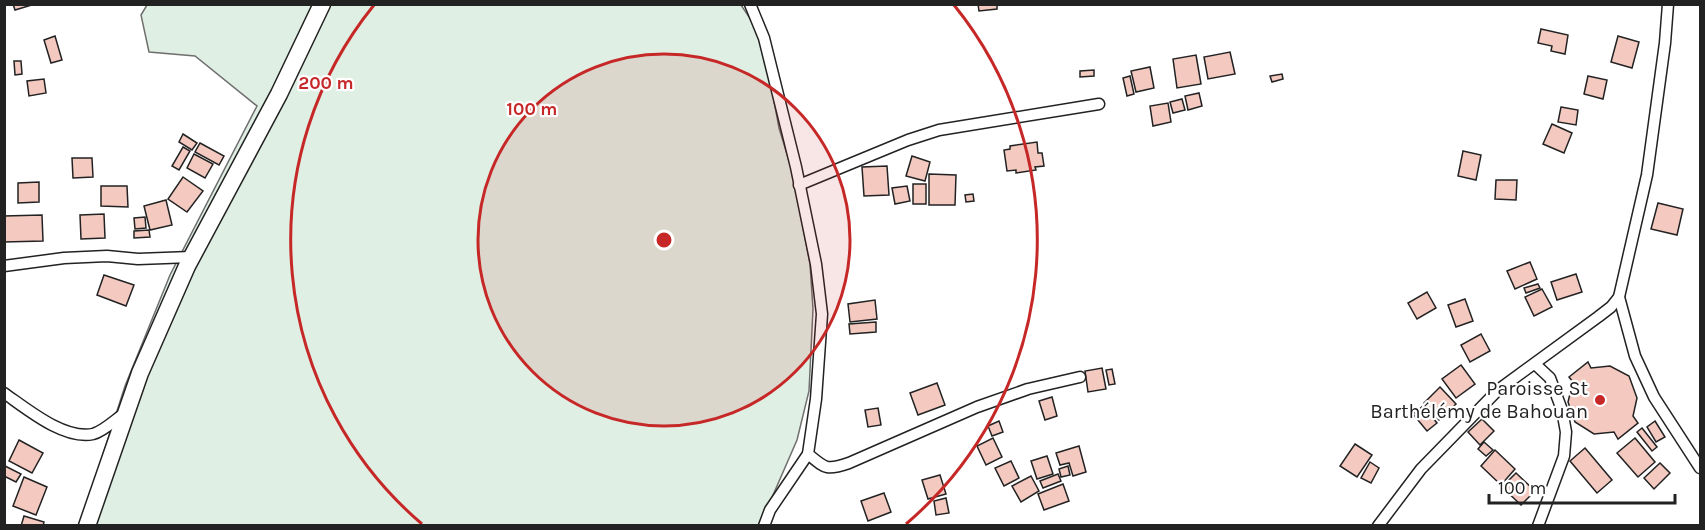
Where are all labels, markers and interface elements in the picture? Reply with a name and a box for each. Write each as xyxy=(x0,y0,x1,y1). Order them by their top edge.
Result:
text: 200 m xyxy=(298,72,354,94)
text: 100 m xyxy=(507,98,557,120)
centre of rings xyxy=(654,230,674,250)
place label: Paroisse St Barthélémy de Bahouan xyxy=(1370,377,1588,423)
marker: Paroisse St Barthélémy de Bahouan xyxy=(1593,393,1607,407)
scale bar xyxy=(1489,467,1675,505)
text: 100 m xyxy=(1498,477,1546,499)

